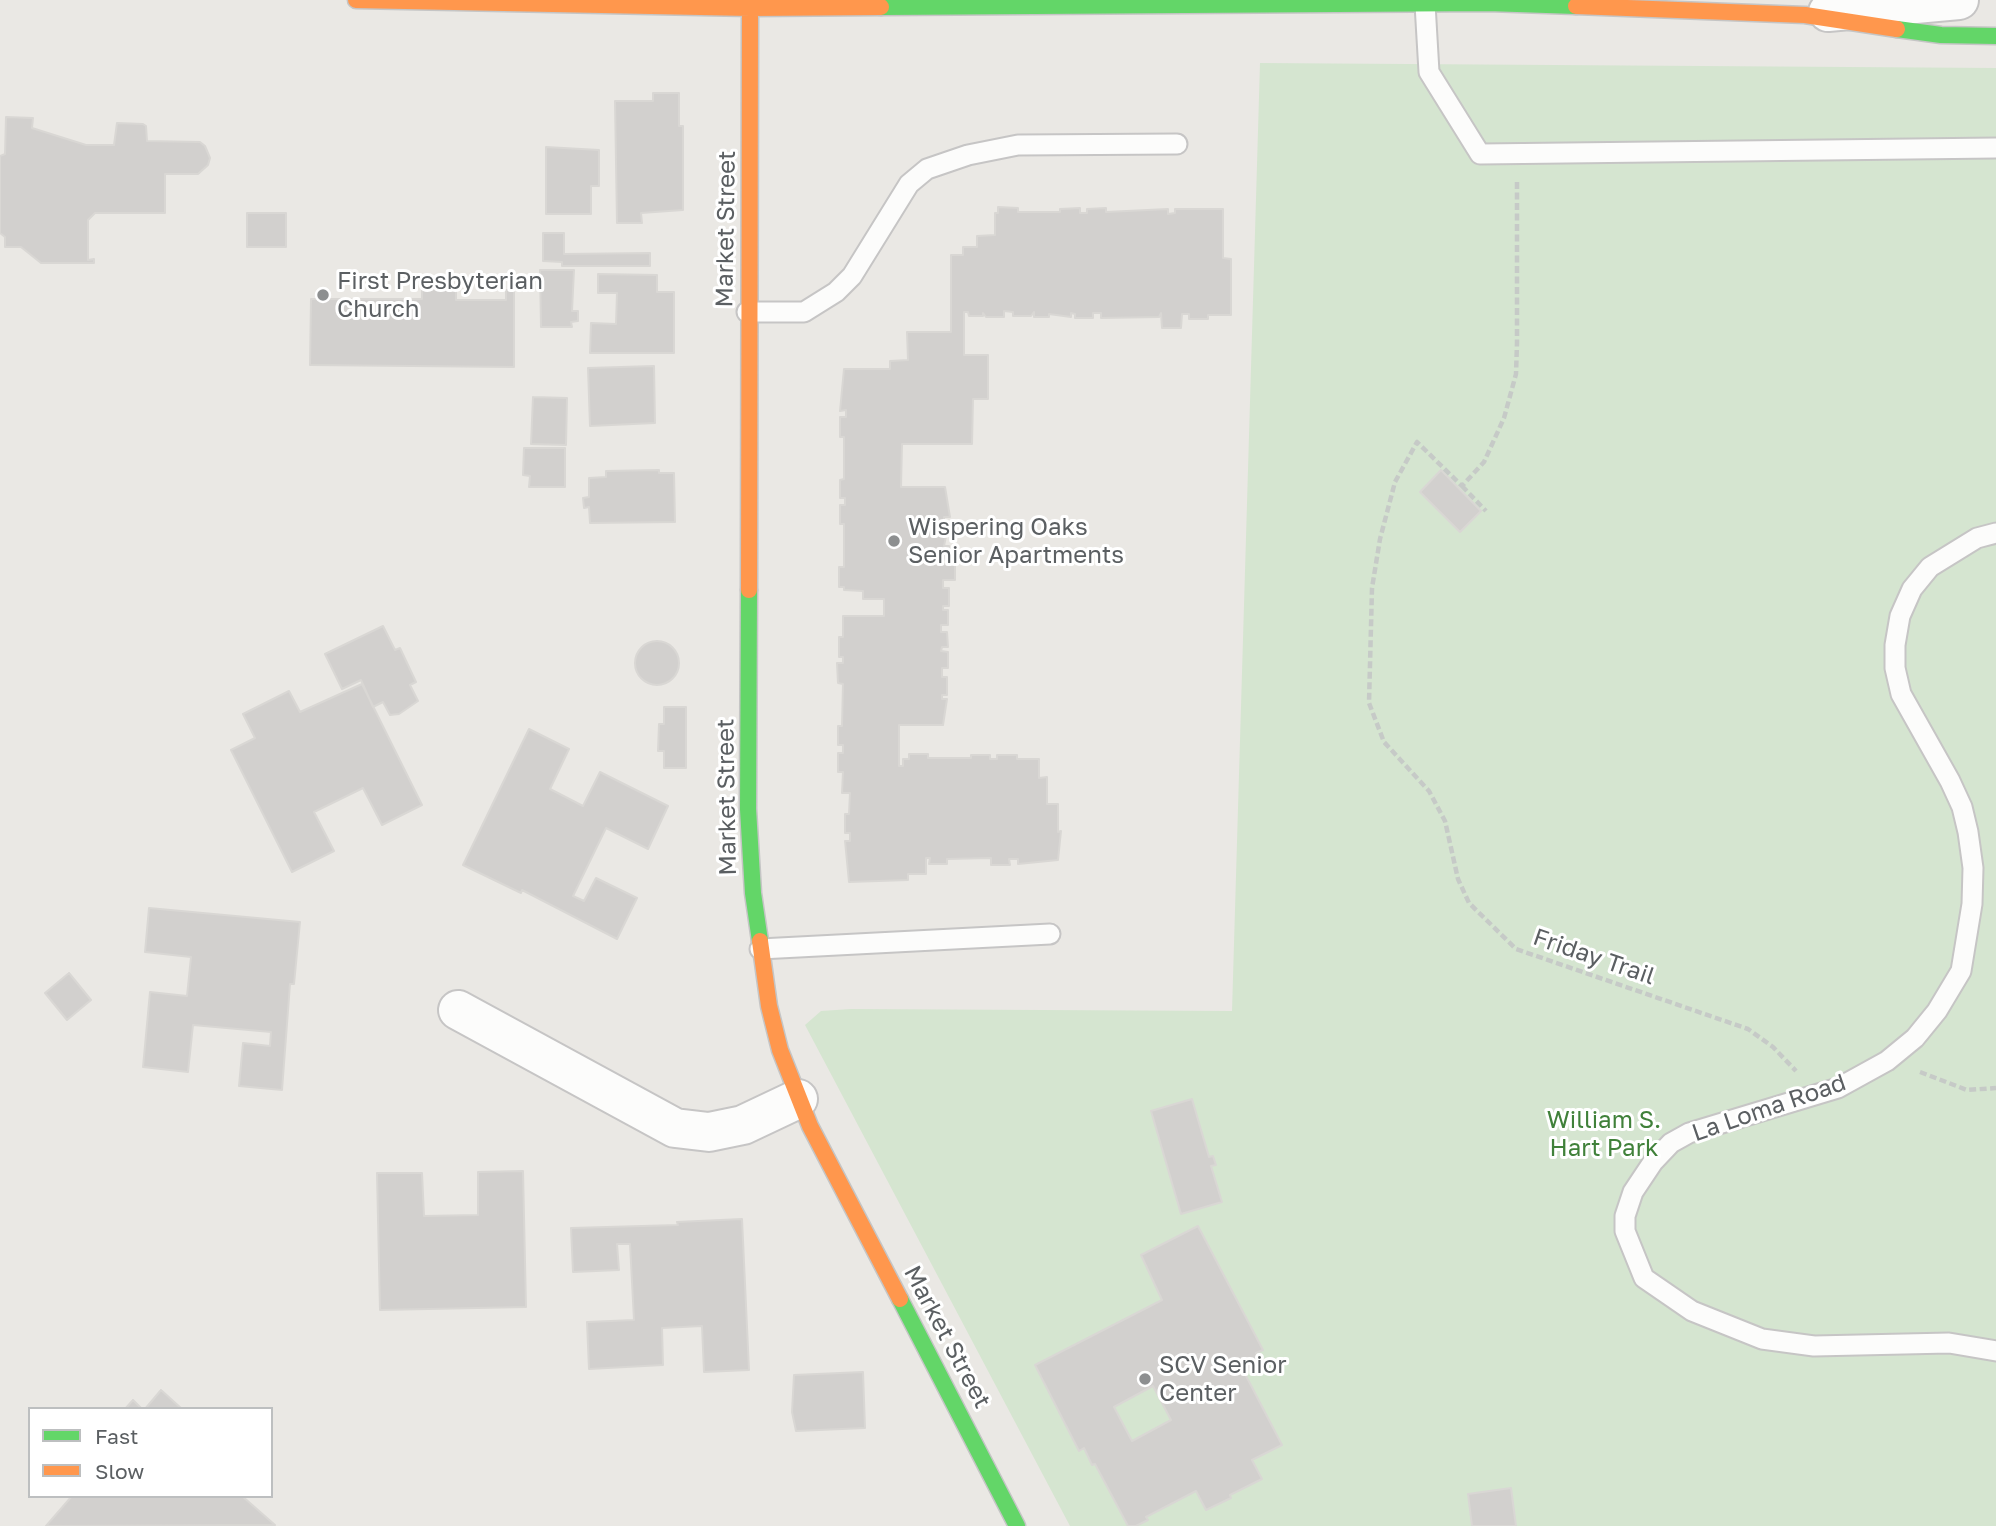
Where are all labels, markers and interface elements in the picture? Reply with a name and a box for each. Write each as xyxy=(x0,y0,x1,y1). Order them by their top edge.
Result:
street label: Market Street xyxy=(710,150,742,308)
place label: First Presbyterian Church xyxy=(337,267,543,323)
marker: First Presbyterian Church xyxy=(315,287,331,303)
place label: Wispering Oaks Senior Apartments xyxy=(908,513,1124,569)
marker: Wispering Oaks Senior Apartments xyxy=(886,533,902,549)
street label: Market Street xyxy=(711,718,743,876)
street label: Friday Trail xyxy=(1529,923,1659,991)
street label: La Loma Road xyxy=(1688,1068,1850,1148)
park label: William S. Hart Park xyxy=(1547,1106,1661,1162)
street label: Market Street xyxy=(897,1261,997,1413)
place label: SCV Senior Center xyxy=(1159,1351,1287,1407)
marker: SCV Senior Center xyxy=(1137,1371,1153,1387)
legend xyxy=(28,1407,273,1498)
text: Fast xyxy=(95,1423,138,1449)
text: Slow xyxy=(95,1458,144,1484)

